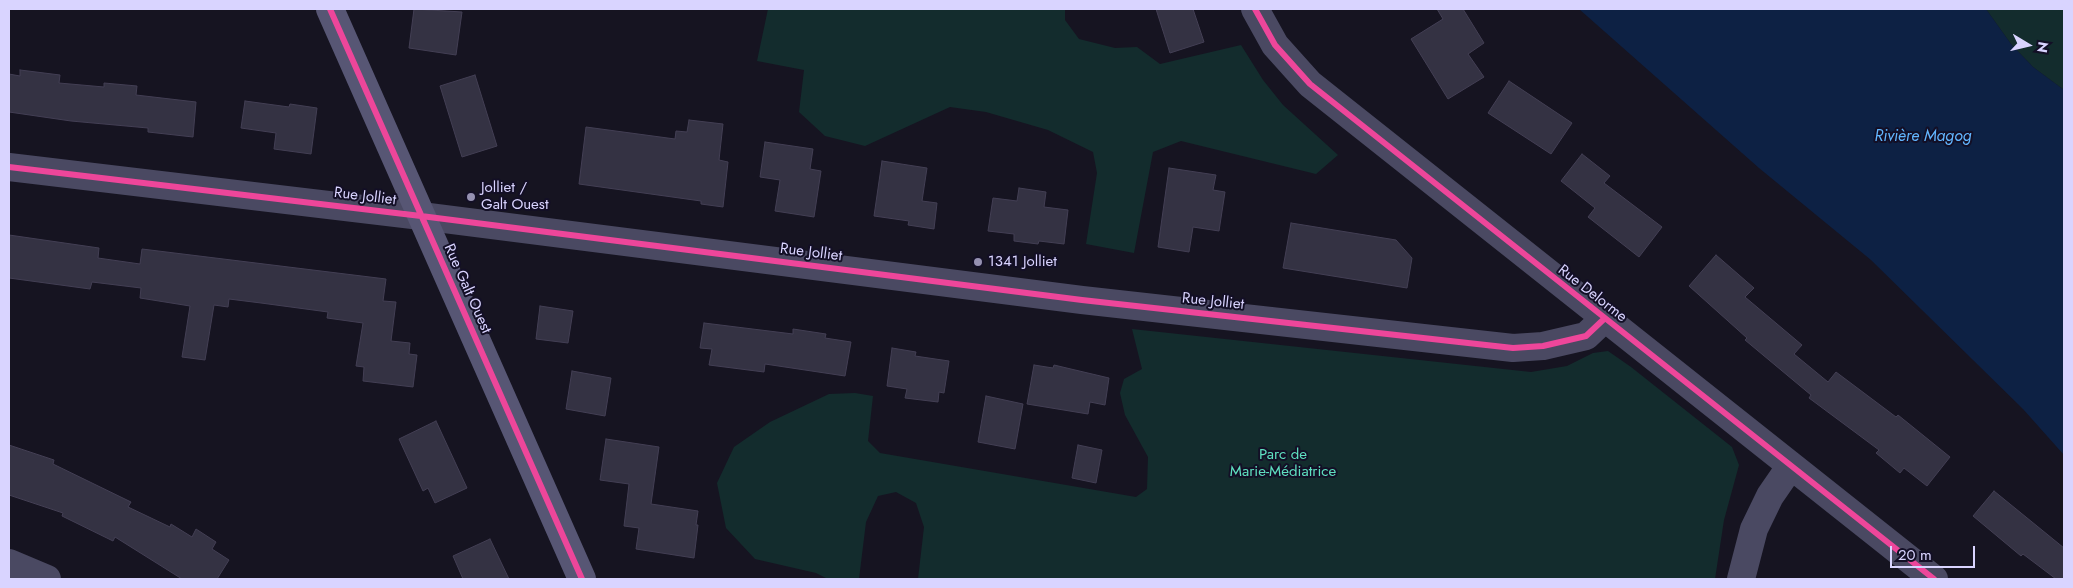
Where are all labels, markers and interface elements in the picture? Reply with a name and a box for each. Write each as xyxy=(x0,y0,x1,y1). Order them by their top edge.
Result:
north arrow xyxy=(2003,20,2053,70)
text: N xyxy=(2032,40,2054,54)
water label: Rivière Magog xyxy=(1874,127,1972,147)
place label: Jolliet / Galt Ouest xyxy=(481,179,548,214)
street label: Rue Jolliet xyxy=(333,184,397,210)
marker: Jolliet / Galt Ouest xyxy=(465,191,477,203)
street label: Rue Jolliet xyxy=(779,240,843,266)
street label: Rue Galt Ouest xyxy=(439,241,495,337)
place label: 1341 Jolliet xyxy=(988,253,1057,271)
marker: 1341 Jolliet xyxy=(972,256,984,268)
street label: Rue Delorme xyxy=(1554,261,1630,327)
street label: Rue Jolliet xyxy=(1181,290,1245,314)
park label: Parc de Marie-Médiatrice xyxy=(1230,446,1336,481)
scale bar xyxy=(1893,536,1978,568)
text: 20 m xyxy=(1898,544,1932,566)

